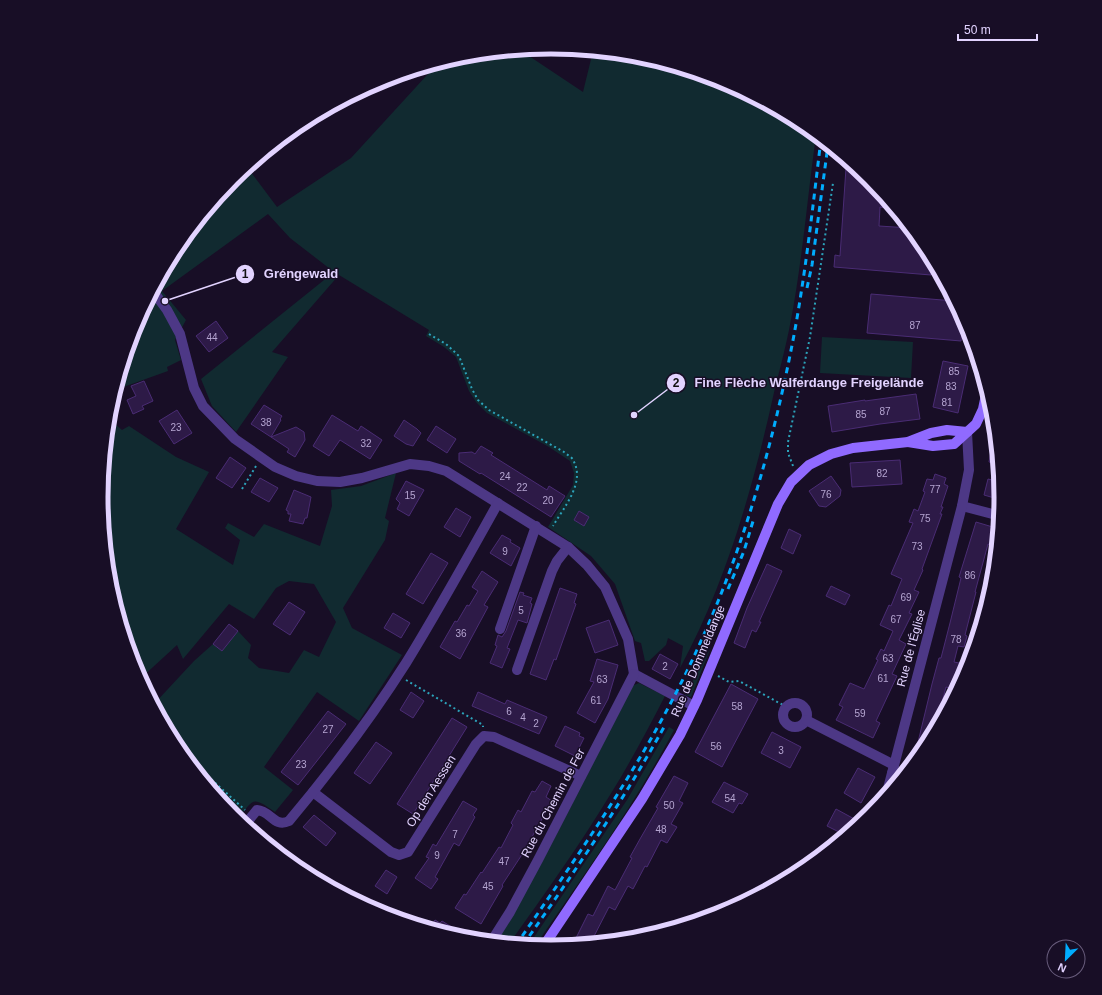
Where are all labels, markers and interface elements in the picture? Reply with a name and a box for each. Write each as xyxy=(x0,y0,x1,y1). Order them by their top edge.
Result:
scale bar xyxy=(958,16,1037,42)
text: 50 m xyxy=(964,23,991,37)
callout: Gréngewald xyxy=(235,261,346,286)
text: Gréngewald xyxy=(264,266,338,281)
text: 1 xyxy=(242,267,249,281)
house number: 87 xyxy=(909,320,921,331)
house number: 44 xyxy=(206,332,218,343)
house number: 85 xyxy=(948,366,960,377)
callout: Fine Flèche Walferdange Freigelände xyxy=(666,370,932,395)
text: Fine Flèche Walferdange Freigelände xyxy=(694,375,924,390)
text: 2 xyxy=(673,376,680,390)
house number: 83 xyxy=(945,381,957,392)
house number: 81 xyxy=(941,397,953,408)
house number: 87 xyxy=(879,406,891,417)
house number: 85 xyxy=(855,409,867,420)
house number: 38 xyxy=(260,417,272,428)
house number: 23 xyxy=(170,422,182,433)
house number: 32 xyxy=(360,438,372,449)
house number: 82 xyxy=(876,468,888,479)
house number: 24 xyxy=(499,471,511,482)
house number: 22 xyxy=(516,482,528,493)
house number: 77 xyxy=(929,484,941,495)
house number: 76 xyxy=(820,489,832,500)
house number: 15 xyxy=(404,490,416,501)
house number: 20 xyxy=(542,495,554,506)
house number: 75 xyxy=(919,513,931,524)
house number: 73 xyxy=(911,541,923,552)
house number: 9 xyxy=(502,546,508,557)
house number: 86 xyxy=(964,570,976,581)
house number: 69 xyxy=(900,592,912,603)
street label: Rue de Dommeldange xyxy=(668,603,728,719)
house number: 5 xyxy=(518,605,524,616)
street label: Rue de l'Église xyxy=(893,607,928,688)
house number: 67 xyxy=(890,614,902,625)
house number: 36 xyxy=(455,628,467,639)
house number: 78 xyxy=(950,634,962,645)
house number: 63 xyxy=(882,653,894,664)
house number: 2 xyxy=(662,661,668,672)
house number: 61 xyxy=(877,673,889,684)
house number: 63 xyxy=(596,674,608,685)
house number: 61 xyxy=(590,695,602,706)
house number: 58 xyxy=(731,701,743,712)
house number: 6 xyxy=(506,706,512,717)
house number: 59 xyxy=(854,708,866,719)
house number: 4 xyxy=(520,712,526,723)
house number: 2 xyxy=(533,718,539,729)
house number: 27 xyxy=(322,724,334,735)
house number: 56 xyxy=(710,741,722,752)
house number: 3 xyxy=(778,745,784,756)
street label: Rue du Chemin de Fer xyxy=(518,746,588,860)
street label: Op den Aessen xyxy=(403,752,459,830)
house number: 23 xyxy=(295,759,307,770)
house number: 54 xyxy=(724,793,736,804)
house number: 50 xyxy=(663,800,675,811)
house number: 48 xyxy=(655,824,667,835)
house number: 7 xyxy=(452,829,458,840)
house number: 9 xyxy=(434,850,440,861)
house number: 47 xyxy=(498,856,510,867)
house number: 45 xyxy=(482,881,494,892)
north arrow xyxy=(1046,939,1086,979)
text: N xyxy=(1056,961,1068,975)

